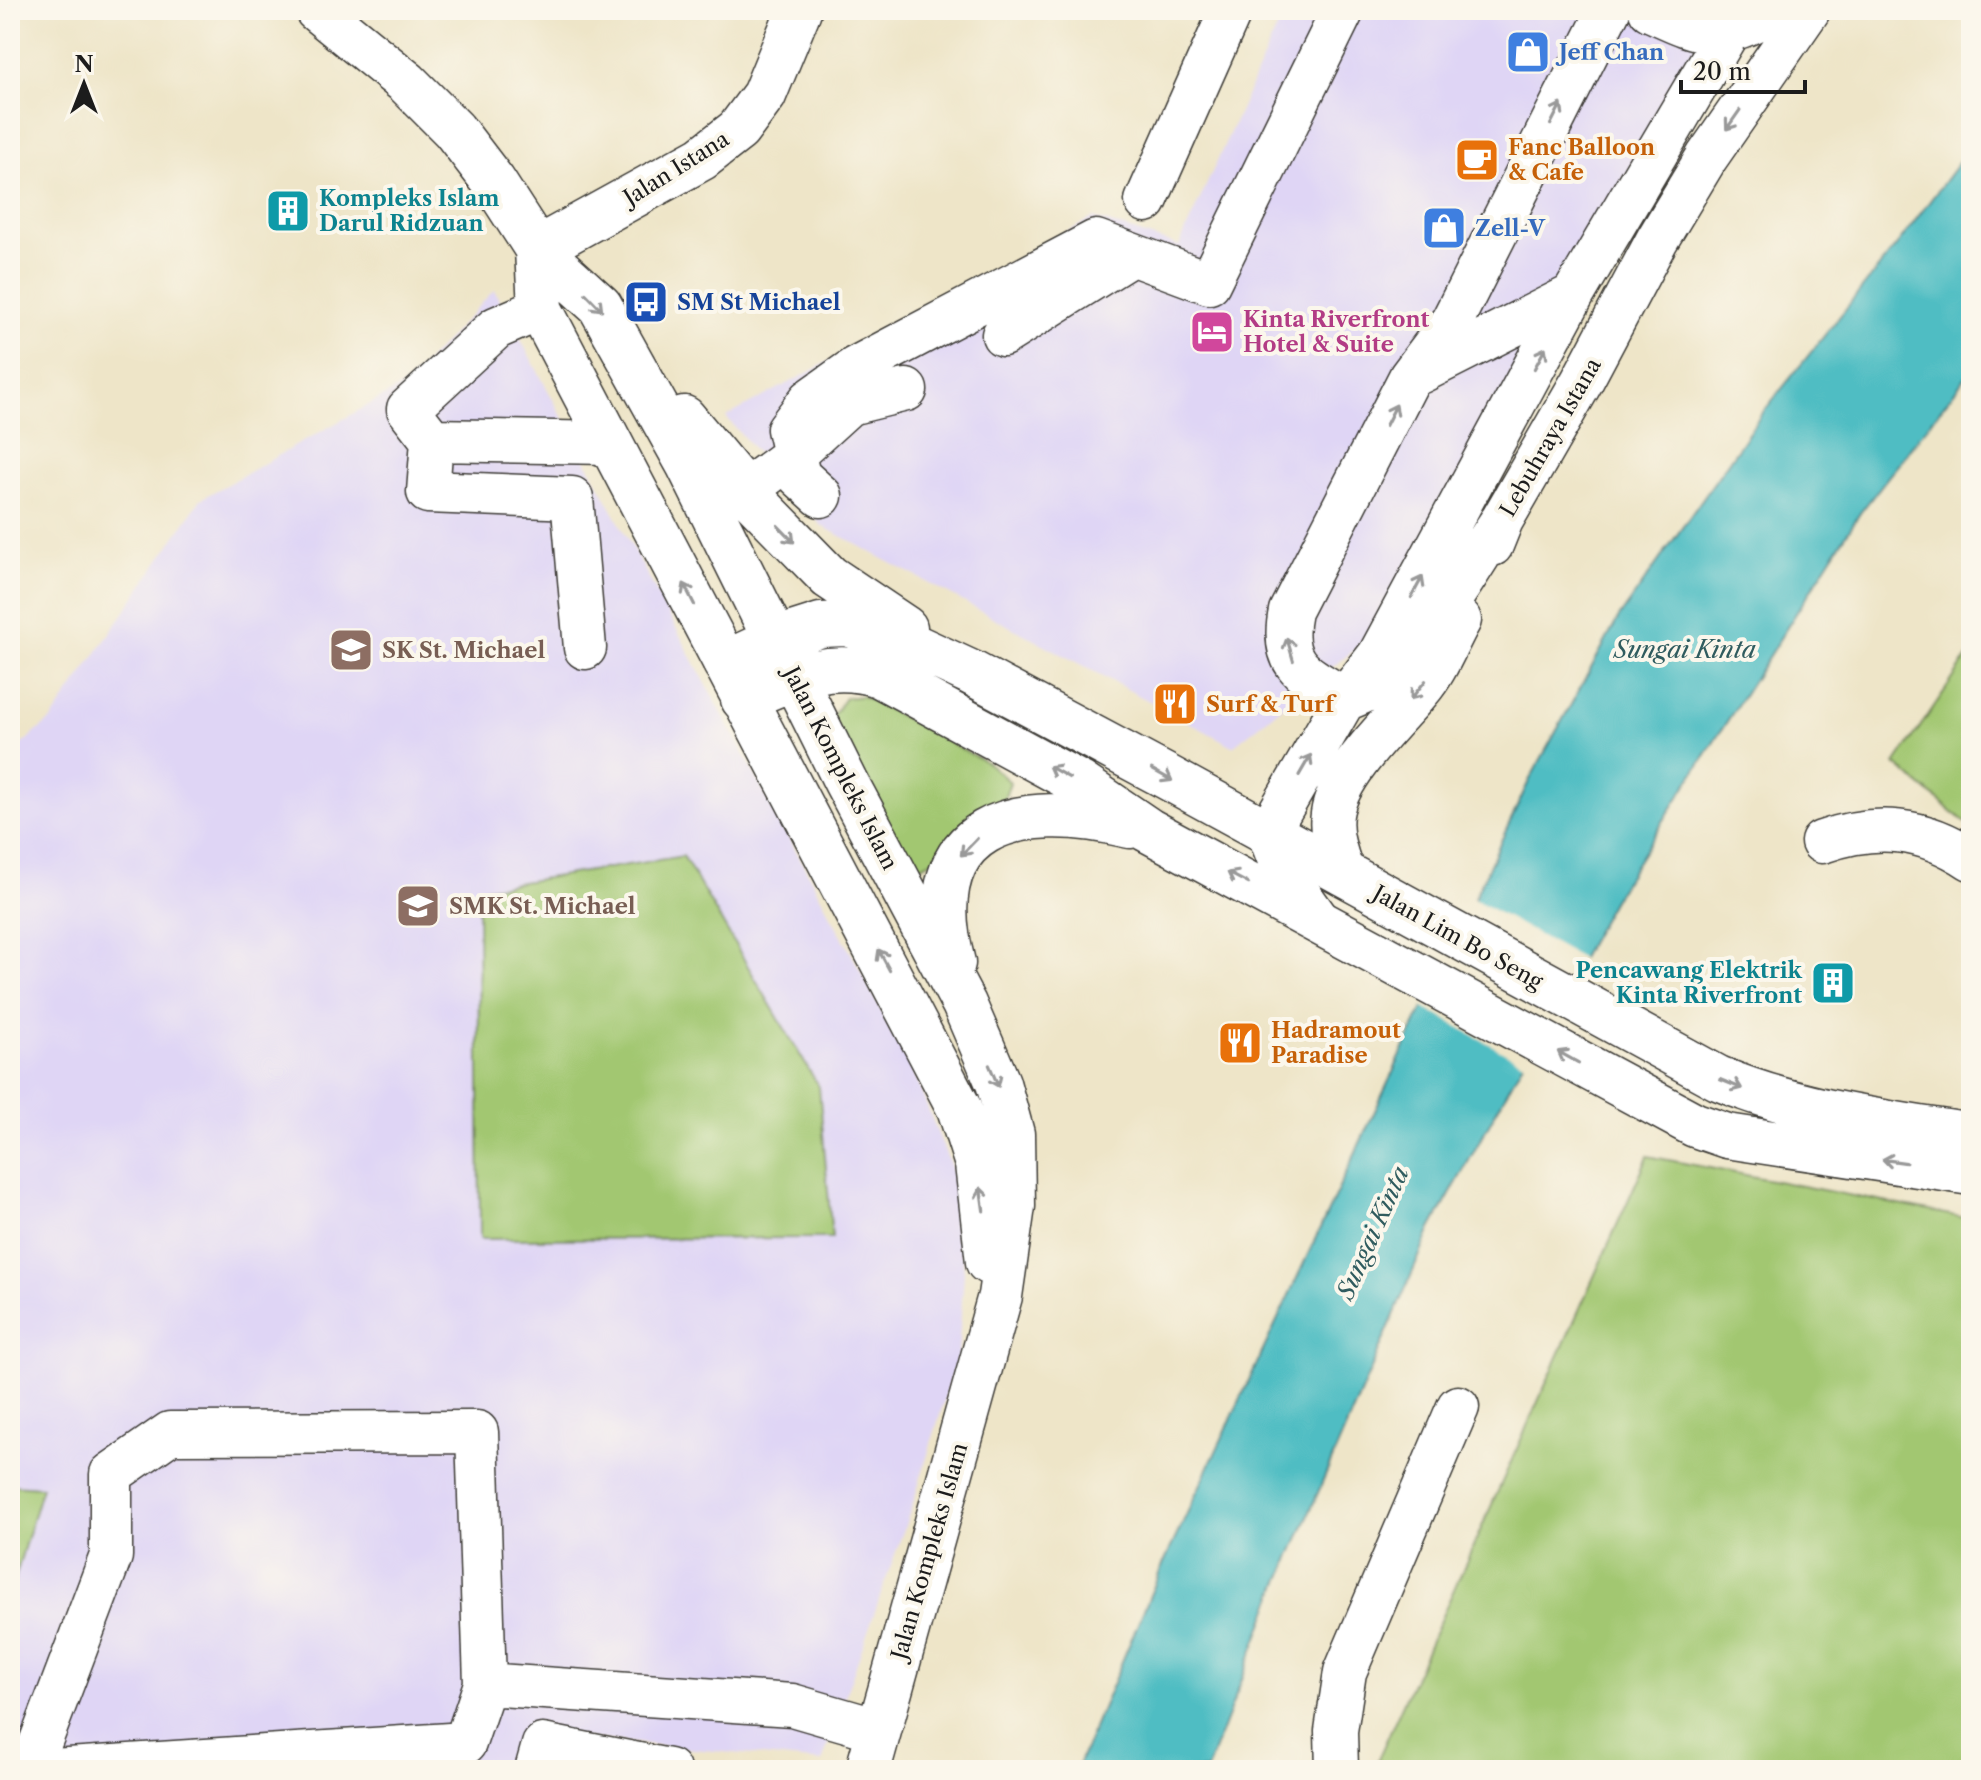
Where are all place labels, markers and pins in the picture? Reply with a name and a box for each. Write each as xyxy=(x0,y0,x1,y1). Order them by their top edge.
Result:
shop icon: Jeff Chan xyxy=(1504,28,1552,76)
place label: Jeff Chan xyxy=(1555,39,1664,66)
place label: Fanc Balloon & Cafe xyxy=(1508,134,1655,186)
cafe icon: Fanc Balloon & Cafe xyxy=(1453,136,1501,184)
place label: Kompleks Islam Darul Ridzuan xyxy=(319,185,500,237)
building icon: Kompleks Islam Darul Ridzuan xyxy=(264,187,312,235)
shop icon: Zell-V xyxy=(1420,204,1468,252)
place label: Zell-V xyxy=(1475,215,1546,242)
bus stop icon: SM St Michael xyxy=(622,278,670,326)
place label: SM St Michael xyxy=(677,289,841,316)
place label: Kinta Riverfront Hotel & Suite xyxy=(1243,306,1429,358)
hotel icon: Kinta Riverfront Hotel & Suite xyxy=(1188,308,1236,356)
school or university icon: SK St. Michael xyxy=(327,626,375,674)
place label: SK St. Michael xyxy=(382,637,545,664)
restaurant icon: Surf & Turf xyxy=(1151,680,1199,728)
place label: Surf & Turf xyxy=(1206,691,1337,718)
school or university icon: SMK St. Michael xyxy=(394,882,442,930)
place label: SMK St. Michael xyxy=(449,893,636,920)
place label: Pencawang Elektrik Kinta Riverfront xyxy=(1575,957,1803,1009)
building icon: Pencawang Elektrik Kinta Riverfront xyxy=(1809,959,1857,1007)
place label: Hadramout Paradise xyxy=(1271,1017,1401,1069)
restaurant icon: Hadramout Paradise xyxy=(1216,1019,1264,1067)

